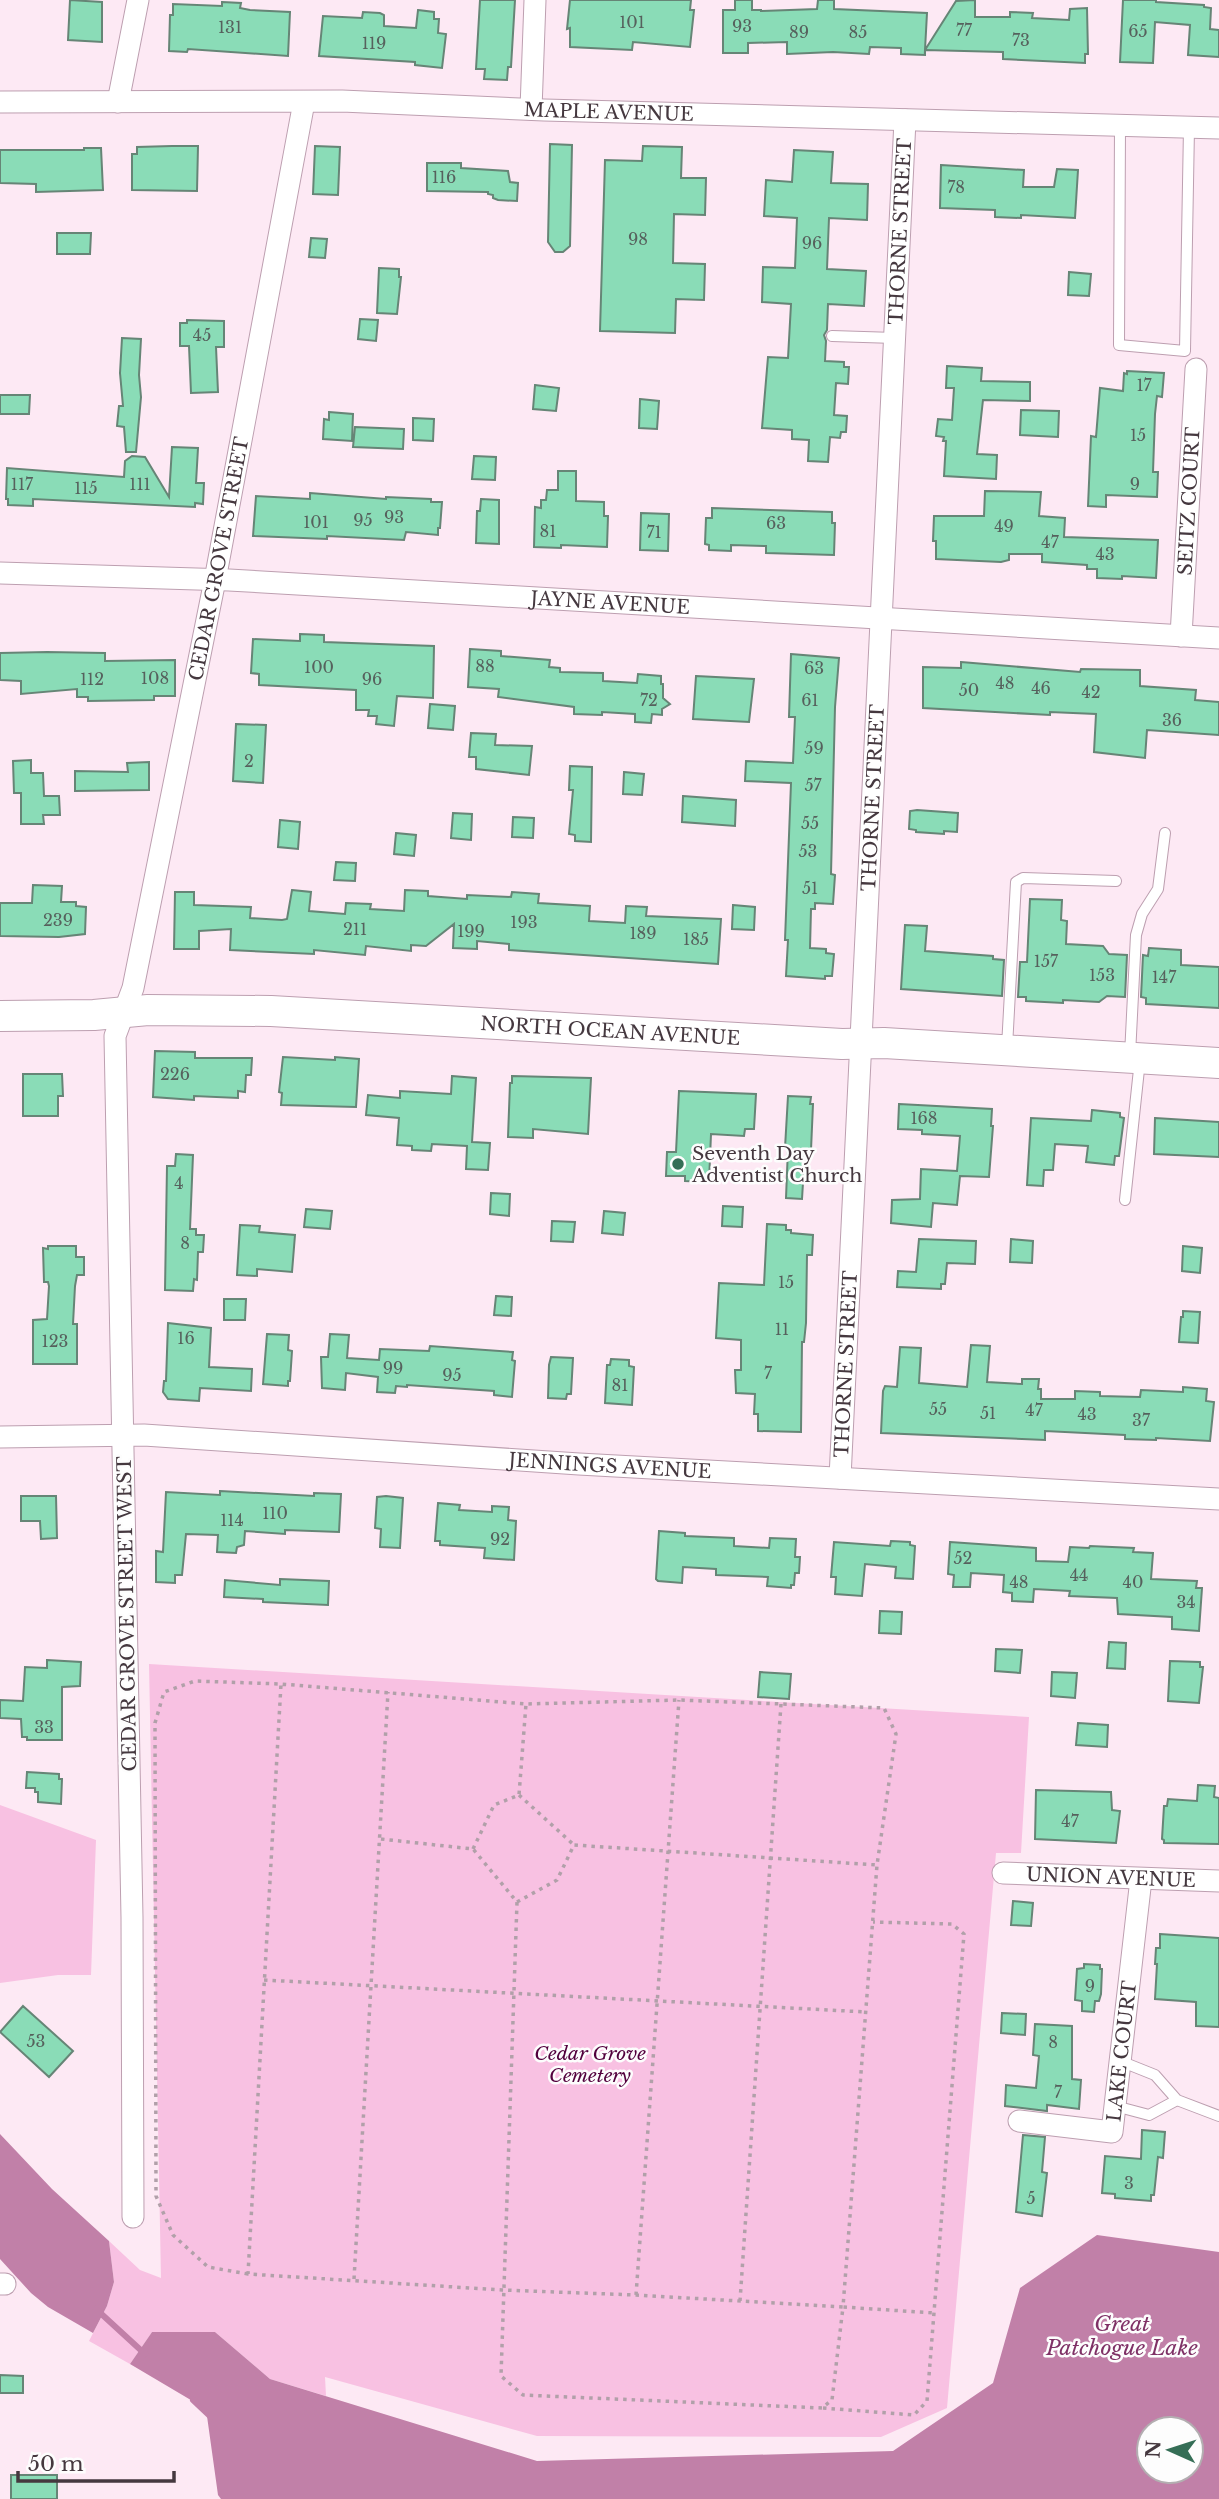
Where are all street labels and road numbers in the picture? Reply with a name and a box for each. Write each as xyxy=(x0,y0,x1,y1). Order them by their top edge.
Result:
street label: MAPLE AVENUE xyxy=(523,98,694,125)
street label: THORNE STREET xyxy=(884,138,916,325)
street label: SEITZ COURT xyxy=(1173,426,1204,576)
street label: CEDAR GROVE STREET xyxy=(184,435,253,683)
street label: JAYNE AVENUE xyxy=(527,586,691,618)
street label: THORNE STREET xyxy=(857,704,889,892)
street label: NORTH OCEAN AVENUE xyxy=(480,1012,741,1050)
street label: THORNE STREET xyxy=(829,1270,861,1458)
street label: JENNINGS AVENUE xyxy=(505,1448,712,1483)
street label: CEDAR GROVE STREET WEST xyxy=(113,1456,141,1772)
street label: UNION AVENUE xyxy=(1026,1862,1196,1892)
street label: LAKE COURT xyxy=(1102,1979,1141,2123)

